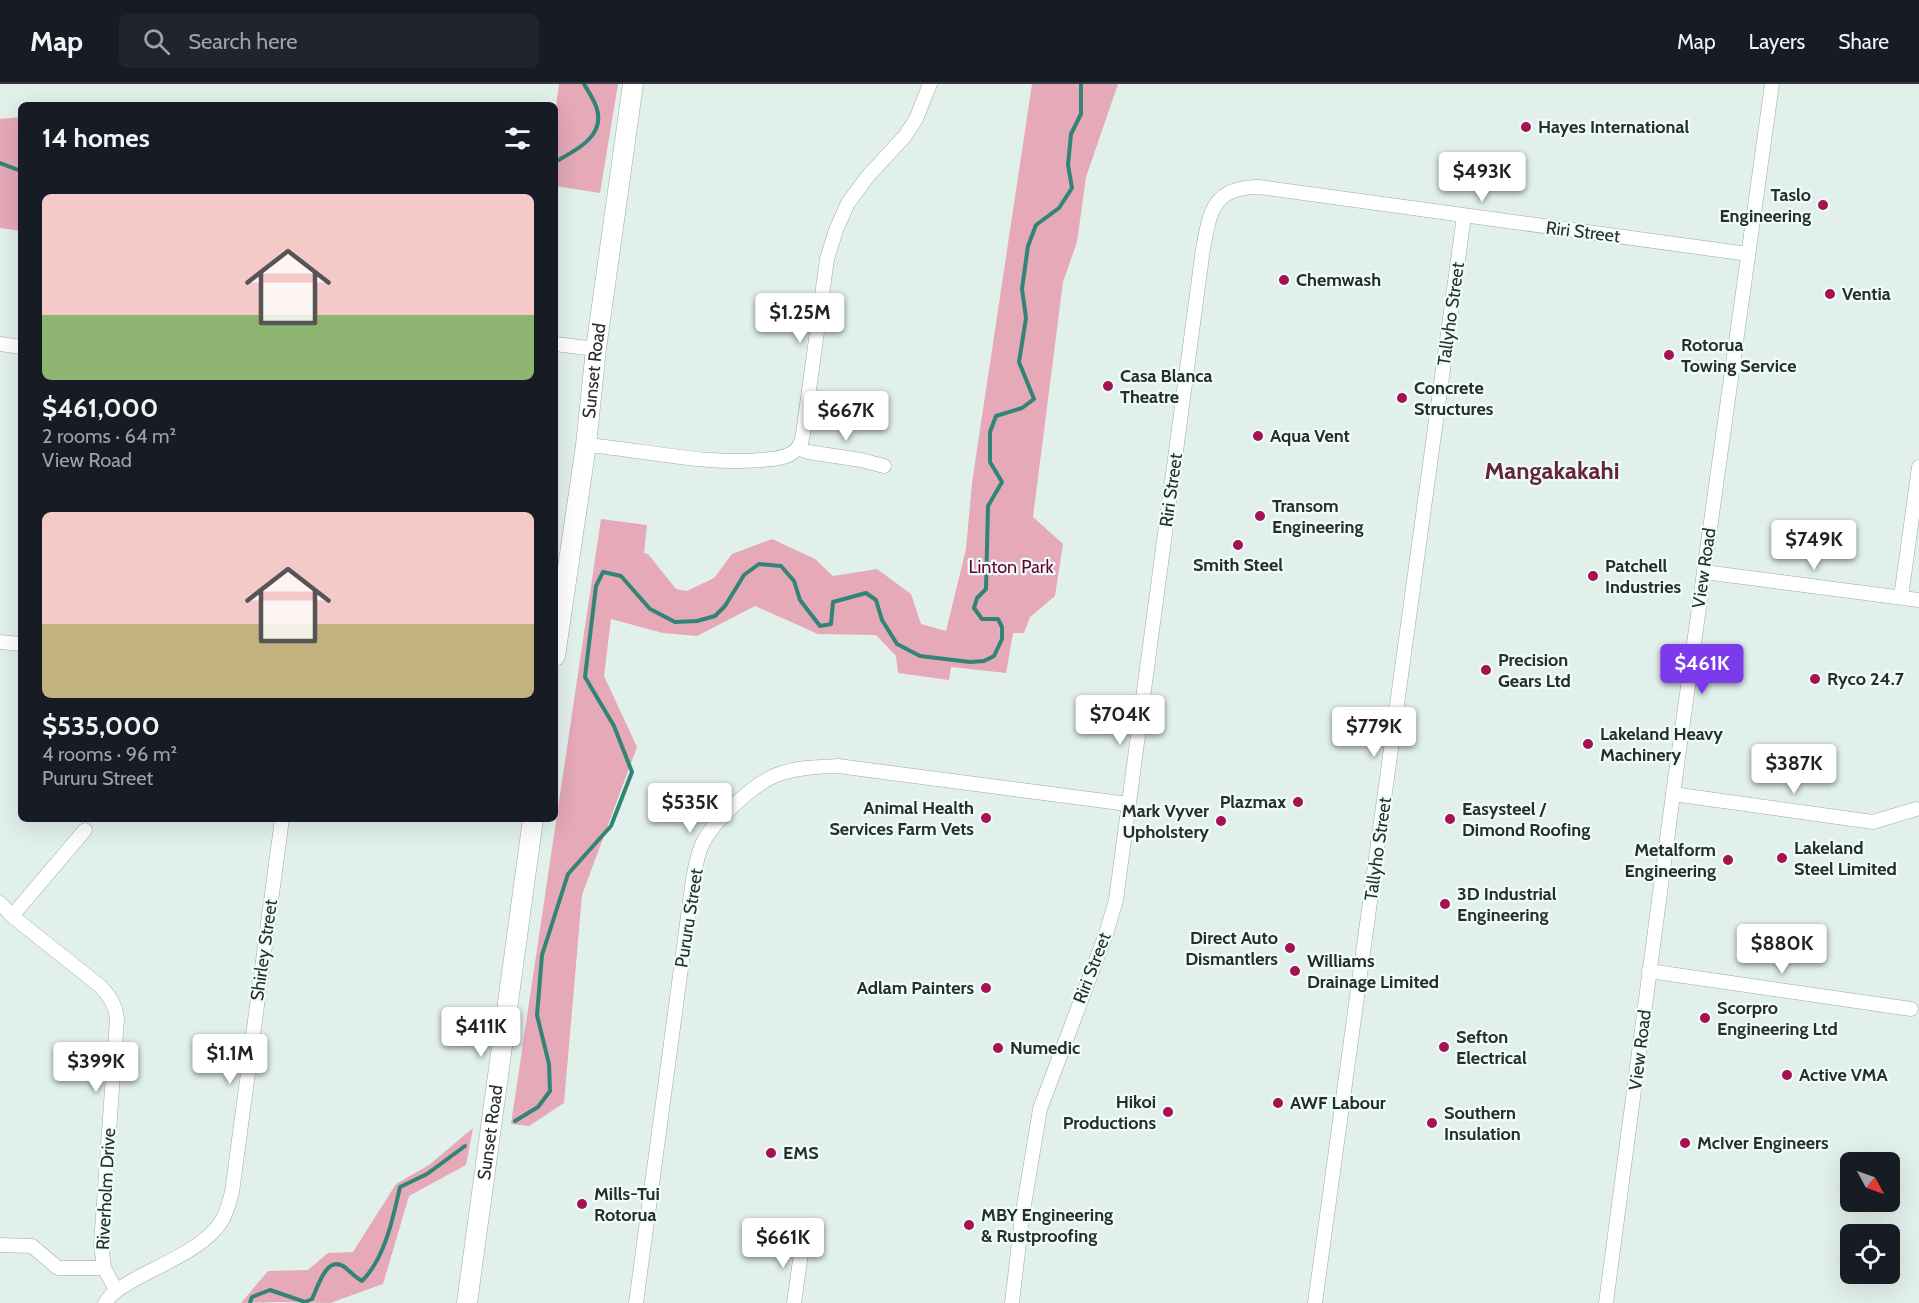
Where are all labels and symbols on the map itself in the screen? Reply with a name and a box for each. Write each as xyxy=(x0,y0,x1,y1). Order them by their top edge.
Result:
place label: Hayes International xyxy=(1538,116,1690,138)
marker: Hayes International xyxy=(1519,120,1533,134)
pin: $493K xyxy=(1440,152,1524,203)
place label: Taslo Engineering xyxy=(1719,184,1811,227)
marker: Taslo Engineering xyxy=(1816,198,1830,212)
street label: Riri Street xyxy=(1545,217,1621,247)
street label: Tallyho Street xyxy=(1433,261,1469,367)
place label: Chemwash xyxy=(1296,269,1381,291)
marker: Chemwash xyxy=(1277,273,1291,287)
place label: Ventia xyxy=(1842,283,1891,305)
marker: Ventia xyxy=(1823,287,1837,301)
pin: $1.25M xyxy=(751,293,849,344)
street label: Sunset Road xyxy=(578,322,611,419)
place label: Rotorua Towing Service xyxy=(1681,334,1797,377)
marker: Rotorua Towing Service xyxy=(1662,348,1676,362)
place label: Casa Blanca Theatre xyxy=(1120,365,1213,408)
place label: Concrete Structures xyxy=(1414,377,1494,420)
marker: Casa Blanca Theatre xyxy=(1101,379,1115,393)
pin: $667K xyxy=(804,391,888,442)
marker: Concrete Structures xyxy=(1395,391,1409,405)
place label: Aqua Vent xyxy=(1270,425,1350,447)
marker: Aqua Vent xyxy=(1251,429,1265,443)
street label: Riri Street xyxy=(1155,452,1187,528)
district label: Mangakakahi xyxy=(1485,456,1619,485)
place label: Transom Engineering xyxy=(1272,495,1364,538)
marker: Transom Engineering xyxy=(1253,509,1267,523)
pin: $749K xyxy=(1772,520,1856,571)
street label: View Road xyxy=(1687,526,1721,610)
marker: Smith Steel xyxy=(1231,538,1245,552)
place label: Smith Steel xyxy=(1193,554,1283,576)
place label: Patchell Industries xyxy=(1605,555,1681,598)
park label: Linton Park xyxy=(968,556,1055,578)
marker: Patchell Industries xyxy=(1586,569,1600,583)
pin: $461K xyxy=(1660,644,1744,695)
place label: Precision Gears Ltd xyxy=(1498,649,1571,692)
marker: Precision Gears Ltd xyxy=(1479,663,1493,677)
place label: Ryco 24.7 xyxy=(1827,668,1905,690)
marker: Ryco 24.7 xyxy=(1808,672,1822,686)
pin: $704K xyxy=(1078,695,1162,746)
pin: $779K xyxy=(1332,707,1416,758)
place label: Lakeland Heavy Machinery xyxy=(1600,723,1723,766)
marker: Lakeland Heavy Machinery xyxy=(1581,737,1595,751)
pin: $387K xyxy=(1752,744,1836,795)
pin: $535K xyxy=(648,783,732,834)
place label: Plazmax xyxy=(1220,791,1286,813)
marker: Plazmax xyxy=(1291,795,1305,809)
street label: Tallyho Street xyxy=(1360,796,1396,902)
place label: Animal Health Services Farm Vets xyxy=(829,797,974,840)
place label: Easysteel / Dimond Roofing xyxy=(1462,798,1590,841)
place label: Mark Vyver Upholstery xyxy=(1122,800,1209,843)
marker: Animal Health Services Farm Vets xyxy=(979,811,993,825)
marker: Easysteel / Dimond Roofing xyxy=(1443,812,1457,826)
marker: Mark Vyver Upholstery xyxy=(1214,814,1228,828)
place label: Lakeland Steel Limited xyxy=(1794,837,1897,880)
place label: Metalform Engineering xyxy=(1624,839,1716,882)
marker: Lakeland Steel Limited xyxy=(1775,851,1789,865)
marker: Metalform Engineering xyxy=(1721,853,1735,867)
street label: Pururu Street xyxy=(670,867,708,969)
place label: 3D Industrial Engineering xyxy=(1457,883,1557,926)
marker: 3D Industrial Engineering xyxy=(1438,897,1452,911)
street label: Shirley Street xyxy=(246,898,282,1002)
pin: $880K xyxy=(1740,924,1824,975)
place label: Direct Auto Dismantlers xyxy=(1185,927,1278,970)
street label: Riri Street xyxy=(1068,929,1116,1007)
marker: Direct Auto Dismantlers xyxy=(1283,941,1297,955)
place label: Williams Drainage Limited xyxy=(1307,950,1439,993)
marker: Williams Drainage Limited xyxy=(1288,964,1302,978)
place label: Adlam Painters xyxy=(857,977,974,999)
marker: Adlam Painters xyxy=(979,981,993,995)
place label: Scorpro Engineering Ltd xyxy=(1717,997,1838,1040)
pin: $411K xyxy=(439,1007,523,1058)
street label: View Road xyxy=(1624,1008,1656,1092)
marker: Scorpro Engineering Ltd xyxy=(1698,1011,1712,1025)
place label: Sefton Electrical xyxy=(1456,1026,1527,1069)
pin: $1.1M xyxy=(188,1034,272,1085)
place label: Numedic xyxy=(1010,1037,1080,1059)
marker: Sefton Electrical xyxy=(1437,1040,1451,1054)
marker: Numedic xyxy=(991,1041,1005,1055)
pin: $399K xyxy=(54,1042,138,1093)
place label: Active VMA xyxy=(1799,1064,1889,1086)
marker: Active VMA xyxy=(1780,1068,1794,1082)
street label: Sunset Road xyxy=(473,1084,508,1182)
place label: Hikoi Productions xyxy=(1063,1091,1156,1134)
place label: AWF Labour xyxy=(1290,1092,1386,1114)
marker: AWF Labour xyxy=(1271,1096,1285,1110)
place label: Southern Insulation xyxy=(1444,1102,1521,1145)
marker: Hikoi Productions xyxy=(1161,1105,1175,1119)
marker: Southern Insulation xyxy=(1425,1116,1439,1130)
street label: Riverholm Drive xyxy=(92,1127,120,1251)
place label: McIver Engineers xyxy=(1697,1132,1829,1154)
marker: McIver Engineers xyxy=(1678,1136,1692,1150)
place label: EMS xyxy=(783,1142,819,1164)
marker: EMS xyxy=(764,1146,778,1160)
north arrow xyxy=(1840,1152,1900,1212)
place label: Mills-Tui Rotorua xyxy=(594,1183,660,1226)
marker: Mills-Tui Rotorua xyxy=(575,1197,589,1211)
place label: MBY Engineering & Rustproofing xyxy=(981,1204,1113,1247)
pin: $661K xyxy=(741,1218,825,1269)
marker: MBY Engineering & Rustproofing xyxy=(962,1218,976,1232)

